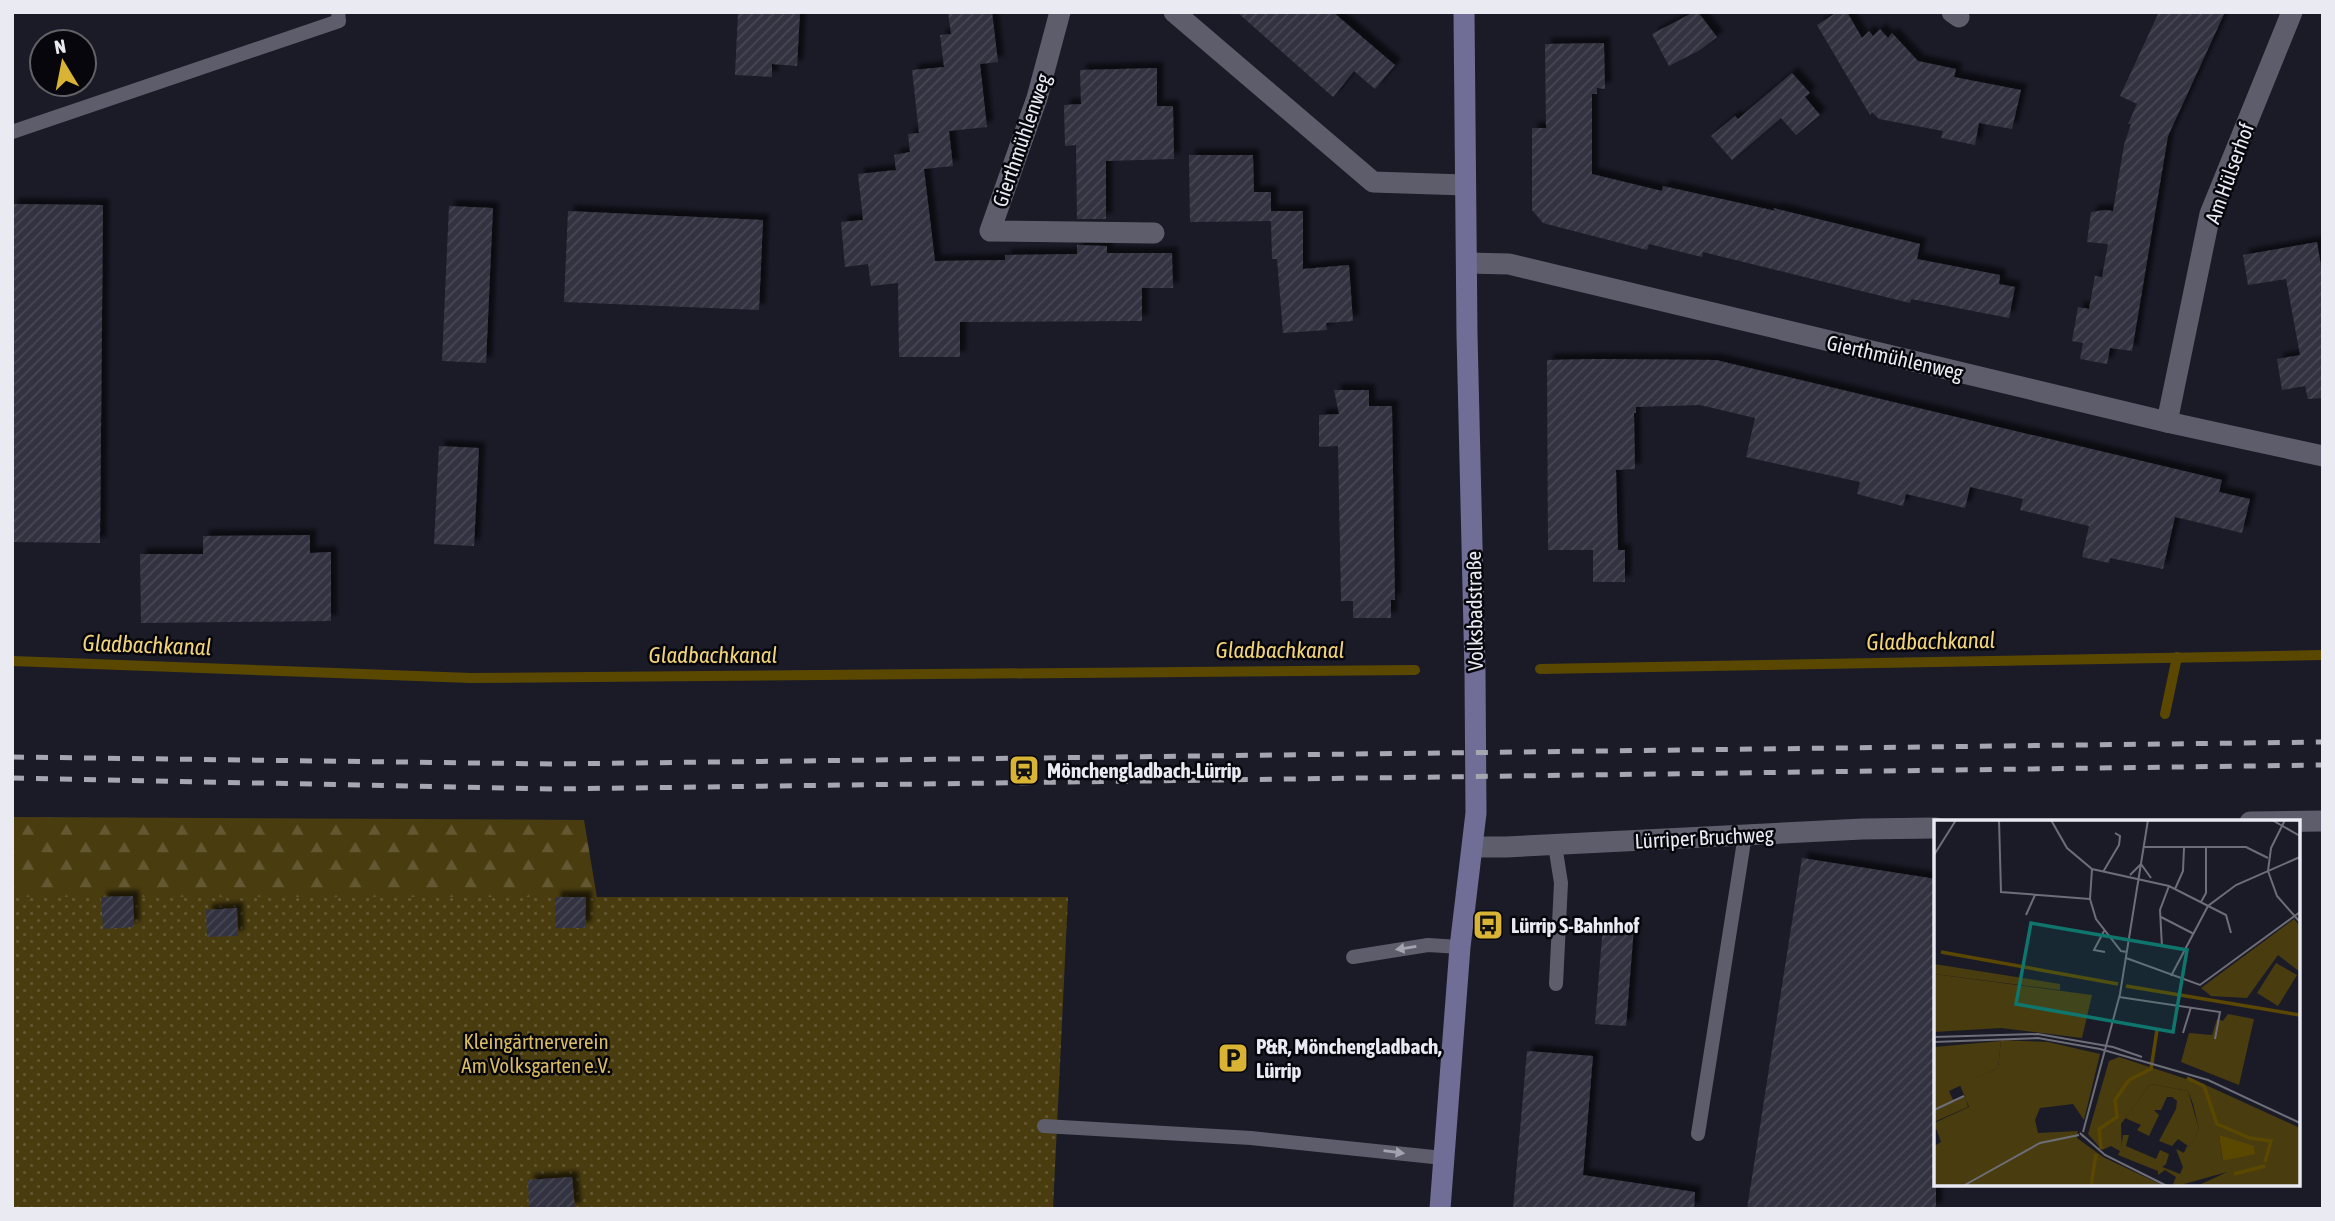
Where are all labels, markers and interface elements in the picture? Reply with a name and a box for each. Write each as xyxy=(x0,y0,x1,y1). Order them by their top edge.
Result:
north arrow xyxy=(28,28,98,98)
text: N xyxy=(53,34,67,58)
street label: Gierthmühlenweg xyxy=(987,70,1055,210)
street label: Am Hülserhof xyxy=(2200,119,2258,227)
street label: Gierthmühlenweg xyxy=(1825,330,1965,384)
street label: Volksbadstraße xyxy=(1461,551,1487,671)
water label: Gladbachkanal xyxy=(1866,627,1996,655)
water label: Gladbachkanal xyxy=(82,630,212,660)
water label: Gladbachkanal xyxy=(1215,637,1345,663)
water label: Gladbachkanal xyxy=(648,642,778,668)
station icon: Mönchengladbach-Lürrip xyxy=(1007,753,1041,787)
place label: Mönchengladbach-Lürrip xyxy=(1047,758,1242,782)
inset map xyxy=(1934,820,2300,1186)
street label: Lürriper Bruchweg xyxy=(1634,821,1774,853)
bus stop icon: Lürrip S-Bahnhof xyxy=(1471,908,1505,942)
place label: Lürrip S-Bahnhof xyxy=(1511,913,1640,937)
one-way arrow xyxy=(1395,943,1417,954)
park label: Kleingärtnerverein Am Volksgarten e.V. xyxy=(461,1029,611,1077)
place label: P&R, Mönchengladbach, Lürrip xyxy=(1256,1034,1442,1082)
parking icon: P&R, Mönchengladbach, Lürrip xyxy=(1216,1041,1250,1075)
one-way arrow xyxy=(1383,1147,1405,1158)

